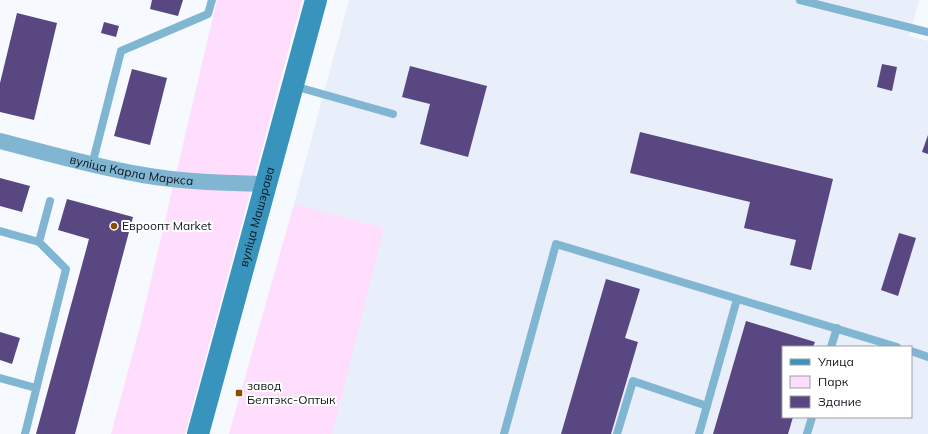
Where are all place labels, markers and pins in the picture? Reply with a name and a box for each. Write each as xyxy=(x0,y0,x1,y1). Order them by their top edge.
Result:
place label: Евроопт Market xyxy=(122,218,211,233)
marker: Евроопт Market xyxy=(109,221,119,231)
place label: завод Белтэкс-Оптык xyxy=(247,378,336,407)
marker: завод Белтэкс-Оптык xyxy=(234,388,244,398)

